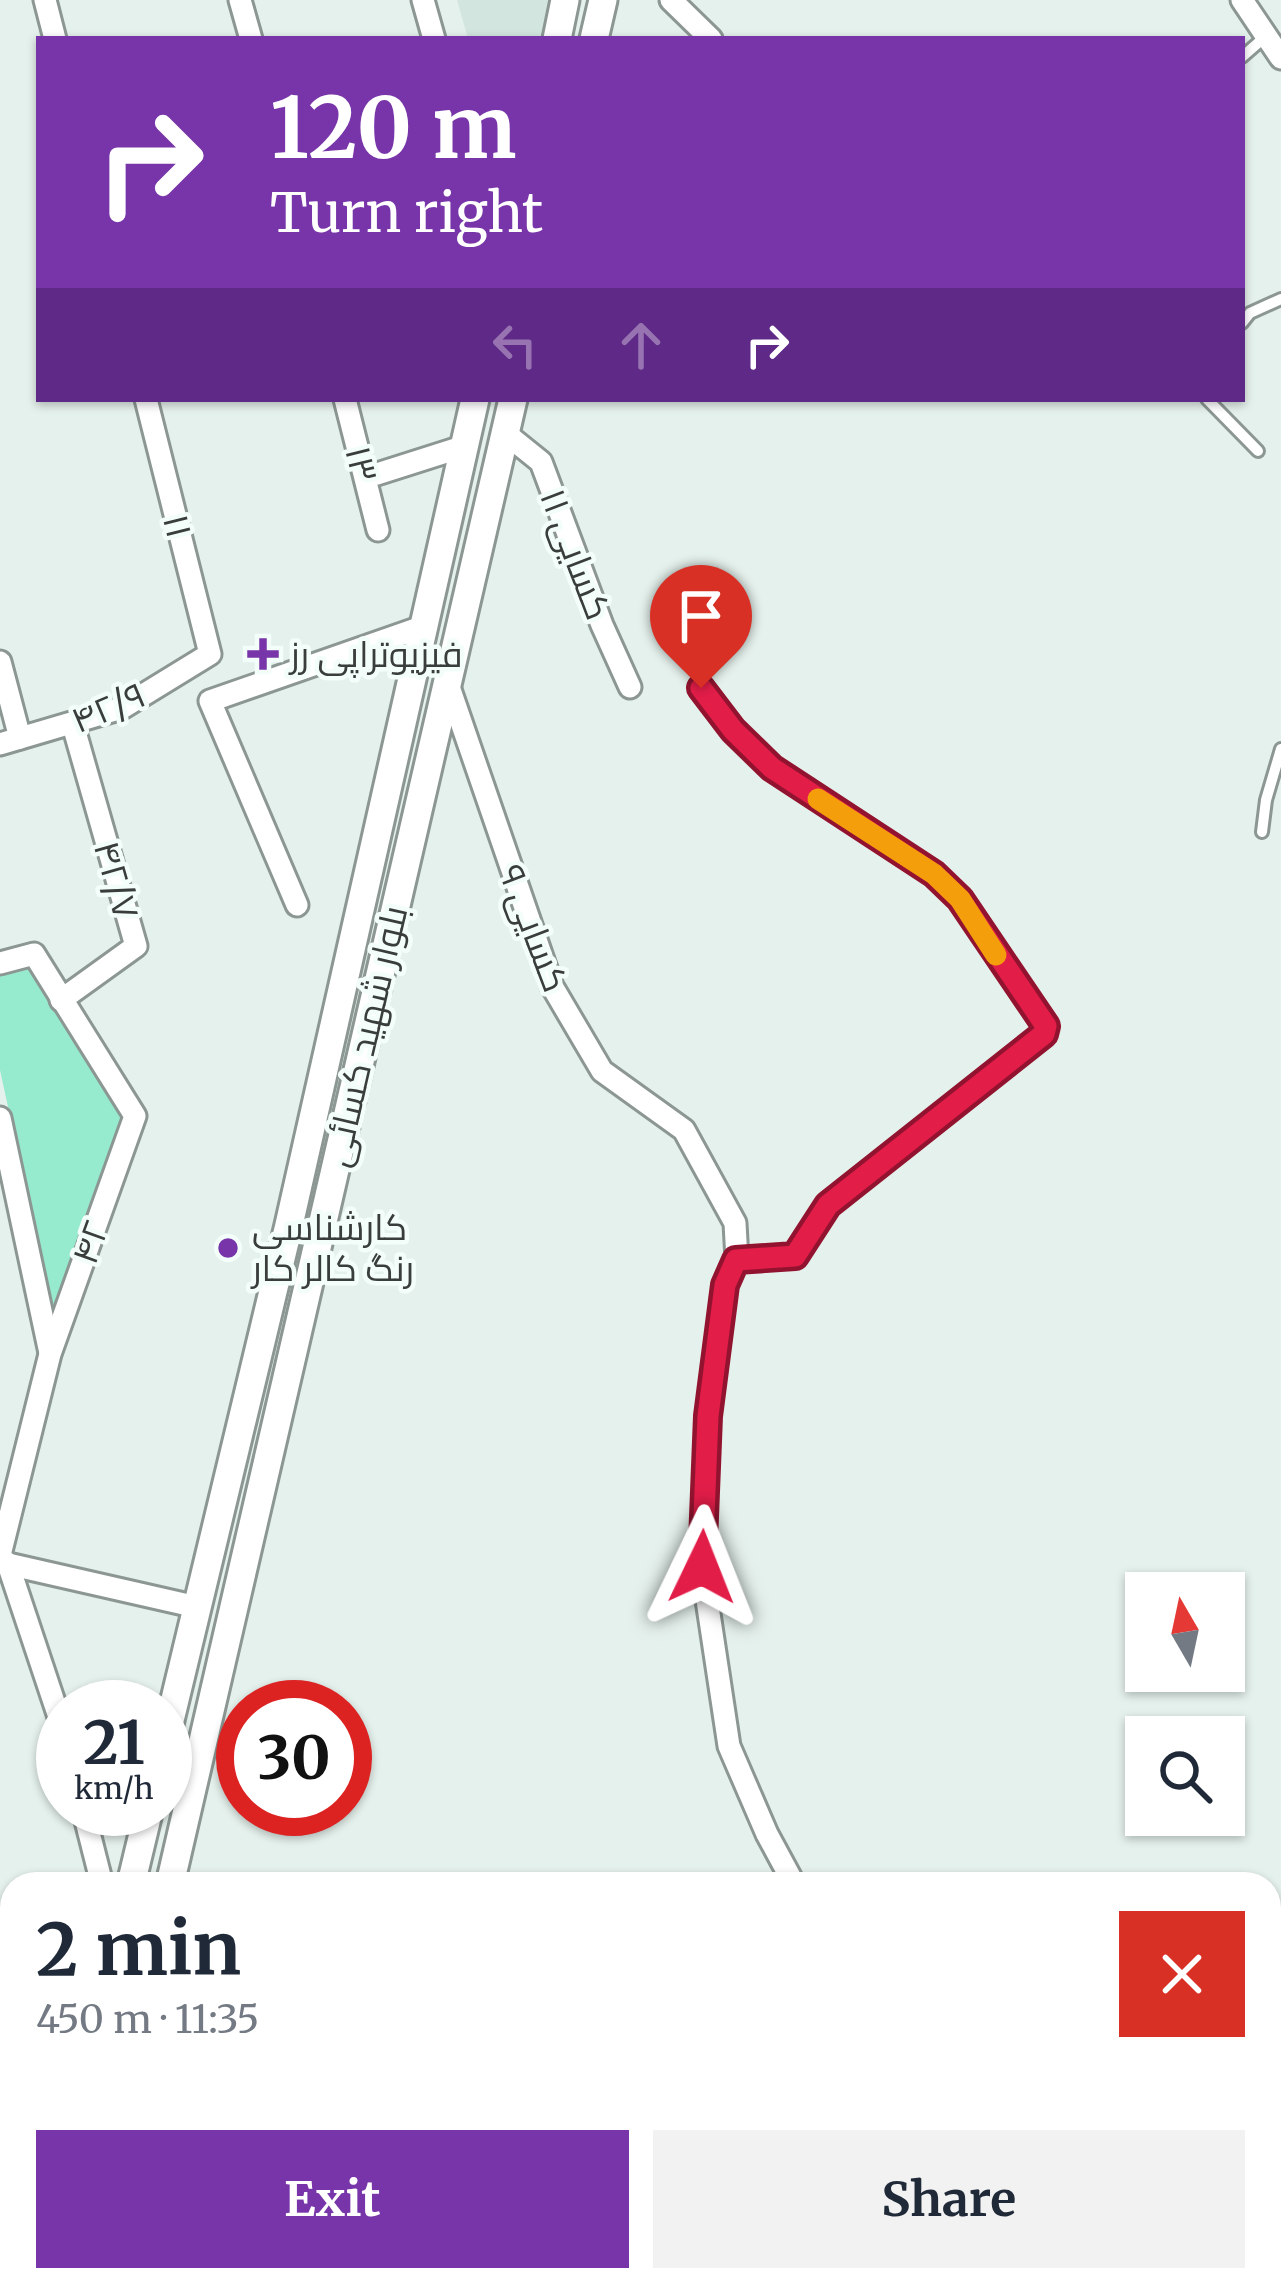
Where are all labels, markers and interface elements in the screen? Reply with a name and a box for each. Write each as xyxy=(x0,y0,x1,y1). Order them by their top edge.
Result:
text: 120 m xyxy=(270,75,517,181)
icon: right xyxy=(72,84,228,240)
text: Turn right xyxy=(270,179,543,247)
icon: left xyxy=(482,312,548,378)
icon: ahead xyxy=(608,312,674,378)
icon: right xyxy=(734,312,800,378)
street label: ۱۳ xyxy=(335,441,388,487)
street label: ۱۱ کسایی xyxy=(530,482,621,626)
street label: ۱۱ xyxy=(153,510,202,542)
pin xyxy=(650,565,752,688)
icon: arrive xyxy=(668,583,734,649)
place label: فیزیوتراپی رز xyxy=(288,632,463,678)
marker: فیزیوتراپی رز xyxy=(247,638,279,670)
street label: ۴۲/۹ xyxy=(65,672,152,743)
street label: ۴۲/۷ xyxy=(84,836,149,925)
street label: ۹ کسایی xyxy=(489,858,578,998)
street label: بلوار شهید کسائی xyxy=(314,901,417,1171)
place label: کارشناسی رنگ کالر کار xyxy=(250,1205,414,1291)
street label: ۴۲ xyxy=(62,1214,119,1270)
marker: کارشناسی رنگ کالر کار xyxy=(215,1235,241,1261)
position arrow xyxy=(639,1504,765,1630)
north arrow xyxy=(1125,1572,1245,1692)
map controls xyxy=(1125,1572,1245,1836)
speed limit sign: 30 xyxy=(216,1680,372,1836)
text: 21 xyxy=(83,1705,145,1780)
button: search xyxy=(1125,1716,1245,1836)
text: km/h xyxy=(74,1769,154,1807)
text: 2 min xyxy=(36,1904,241,1995)
button: close xyxy=(1119,1911,1245,2037)
text: 450 m · 11:35 xyxy=(36,1995,259,2044)
button: Exit xyxy=(36,2130,629,2268)
button: Share xyxy=(653,2130,1245,2268)

